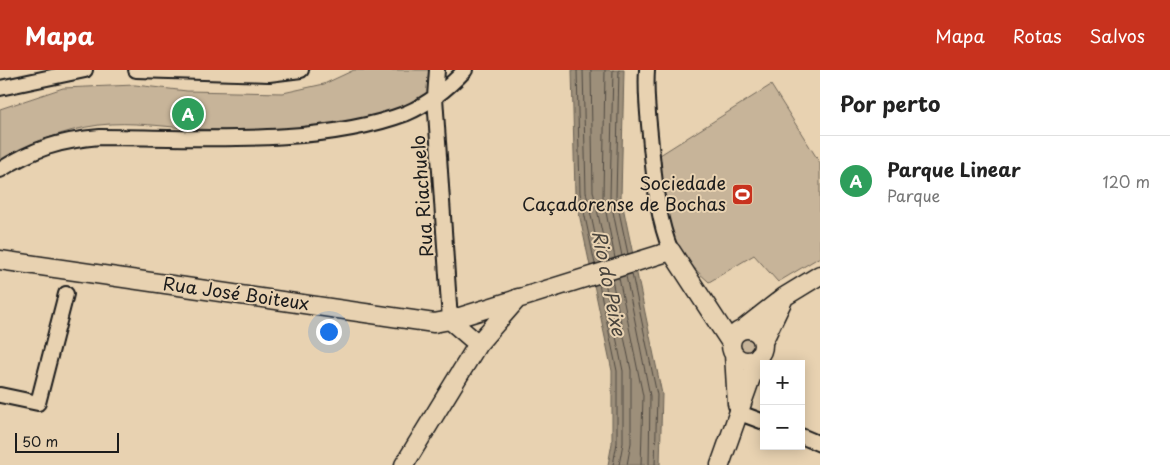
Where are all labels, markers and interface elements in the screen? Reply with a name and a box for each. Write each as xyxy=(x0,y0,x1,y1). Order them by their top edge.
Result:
text: Mapa xyxy=(25,17,94,53)
text: Mapa xyxy=(935,22,985,49)
text: Rotas xyxy=(1013,22,1062,49)
text: Salvos xyxy=(1090,22,1145,49)
text: Por perto xyxy=(840,87,940,119)
pin: A xyxy=(172,95,204,133)
street label: Rua Riachuelo xyxy=(404,134,439,258)
text: Parque Linear xyxy=(887,155,1021,183)
place label: Sociedade Caçadorense de Bochas xyxy=(522,169,726,217)
text: A xyxy=(850,169,862,193)
text: 120 m xyxy=(1103,169,1150,193)
sports icon: Sociedade Caçadorense de Bochas xyxy=(730,182,754,206)
text: Parque xyxy=(887,183,940,207)
water label: Rio do Peixe xyxy=(586,228,634,339)
street label: Rua José Boiteux xyxy=(161,269,311,316)
your location xyxy=(316,319,342,345)
map controls xyxy=(760,360,805,450)
button: + xyxy=(760,360,805,405)
button: − xyxy=(760,405,805,450)
scale bar xyxy=(15,430,119,453)
text: 50 m xyxy=(22,431,58,452)

